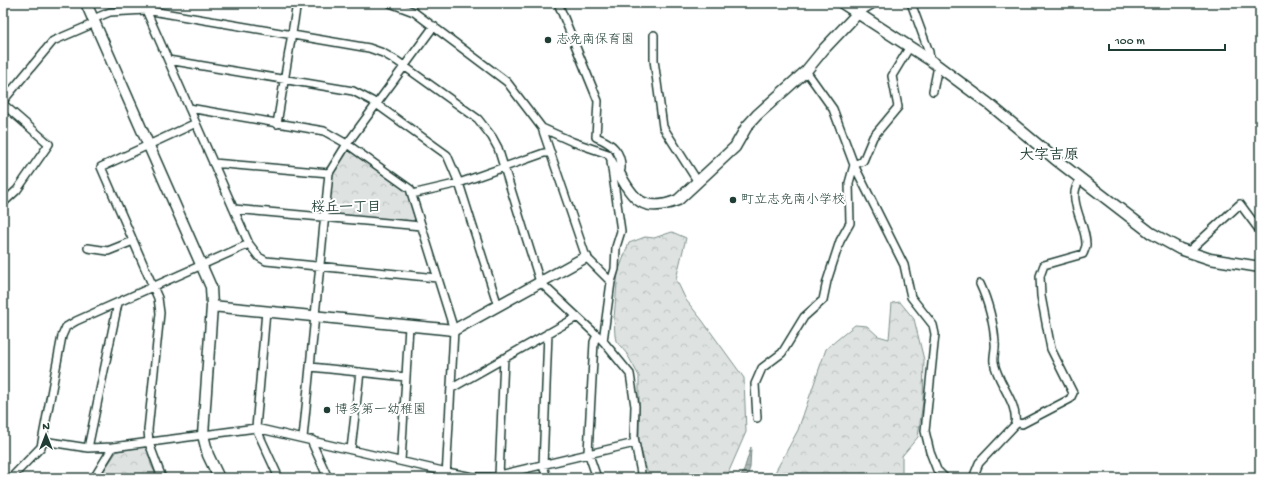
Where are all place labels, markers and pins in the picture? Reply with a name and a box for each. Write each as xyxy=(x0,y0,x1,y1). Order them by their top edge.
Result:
place label: 志免南保育園 xyxy=(556,32,634,48)
marker: 志免南保育園 xyxy=(543,35,553,45)
place label: 町立志免南小学校 xyxy=(741,193,845,208)
marker: 町立志免南小学校 xyxy=(728,195,738,205)
place label: 博多第一幼稚園 xyxy=(335,402,426,418)
marker: 博多第一幼稚園 xyxy=(322,405,332,415)

